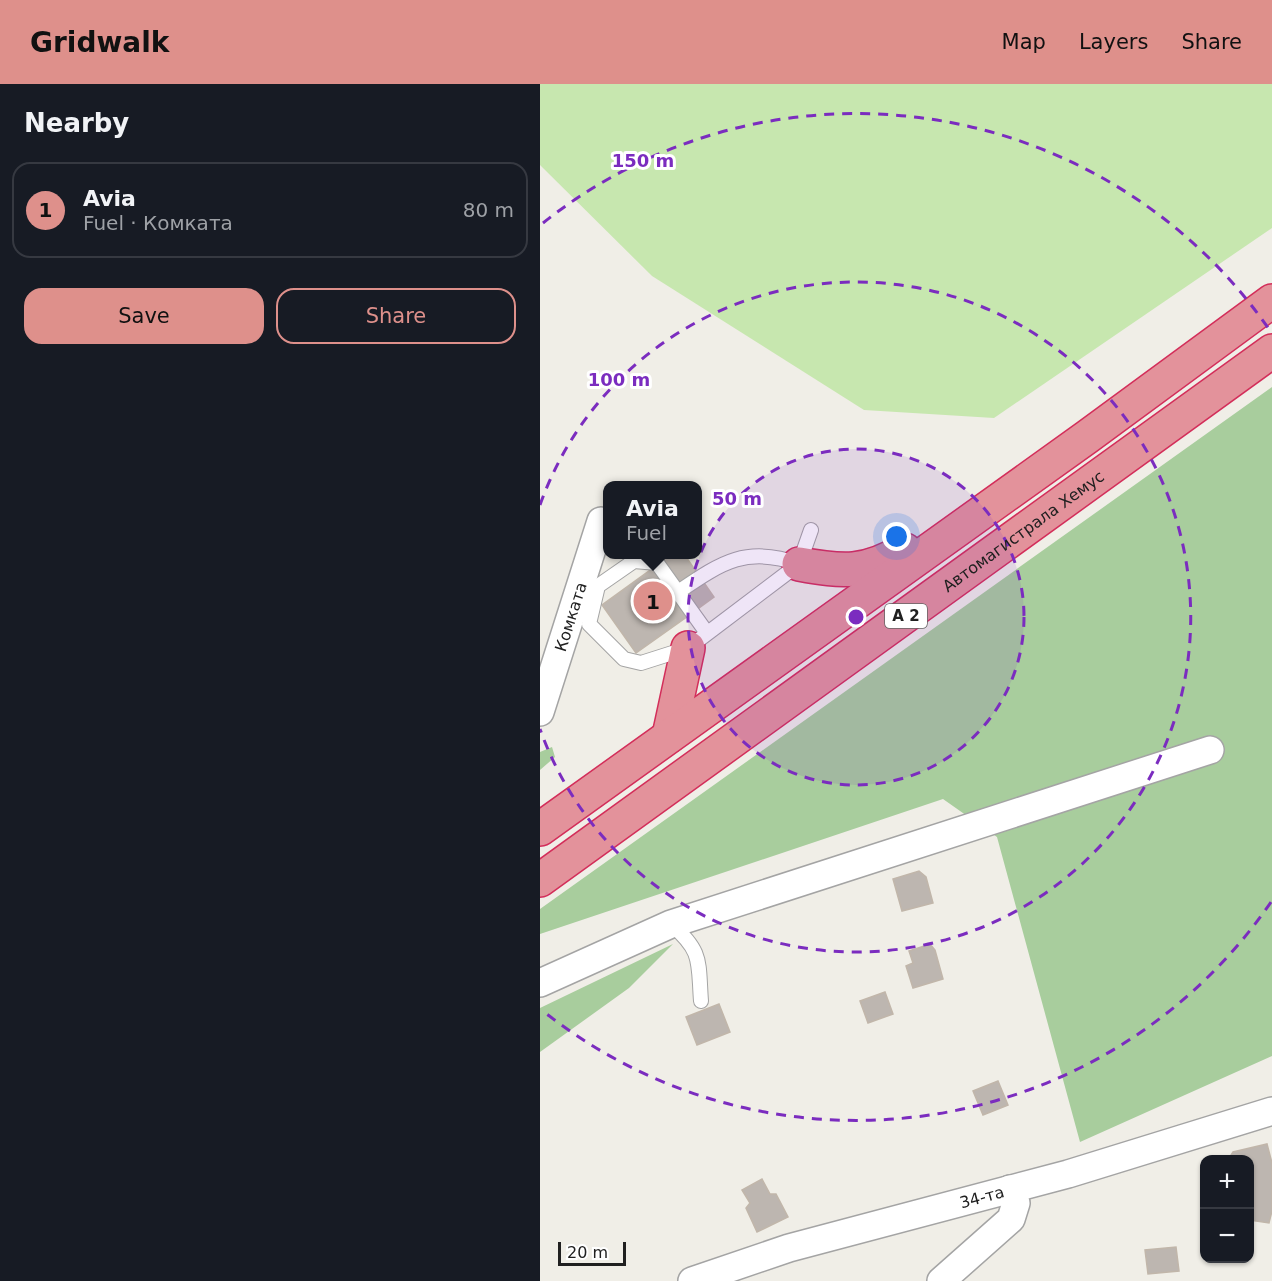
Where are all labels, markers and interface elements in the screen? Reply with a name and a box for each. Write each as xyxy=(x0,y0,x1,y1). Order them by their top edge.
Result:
text: Gridwalk xyxy=(30,26,169,59)
text: Map xyxy=(1002,30,1046,54)
text: Layers xyxy=(1079,30,1148,54)
text: Share xyxy=(1181,30,1242,54)
text: Nearby xyxy=(24,108,129,138)
text: 150 m xyxy=(612,150,674,171)
text: Avia xyxy=(83,186,136,211)
text: 1 xyxy=(39,198,52,222)
text: 80 m xyxy=(463,198,514,222)
text: Fuel · Комката xyxy=(83,211,233,235)
button: Save xyxy=(24,288,264,344)
button: Share xyxy=(276,288,516,344)
text: 100 m xyxy=(588,369,650,390)
street label: Автомагистрала Хемус xyxy=(939,467,1108,596)
popup xyxy=(603,481,702,559)
text: 50 m xyxy=(712,488,762,509)
text: Avia xyxy=(626,496,679,521)
text: Fuel xyxy=(626,521,667,545)
your location xyxy=(882,522,911,551)
pin: 1 xyxy=(634,578,672,624)
street label: Комката xyxy=(551,580,591,654)
road number: A 2 xyxy=(885,604,927,628)
centre of rings xyxy=(846,607,866,627)
map controls xyxy=(1200,1155,1254,1263)
button: + xyxy=(1200,1155,1254,1209)
street label: 34-та xyxy=(958,1182,1006,1212)
button: − xyxy=(1200,1209,1254,1263)
scale bar xyxy=(558,1239,626,1266)
text: 20 m xyxy=(567,1243,608,1262)

